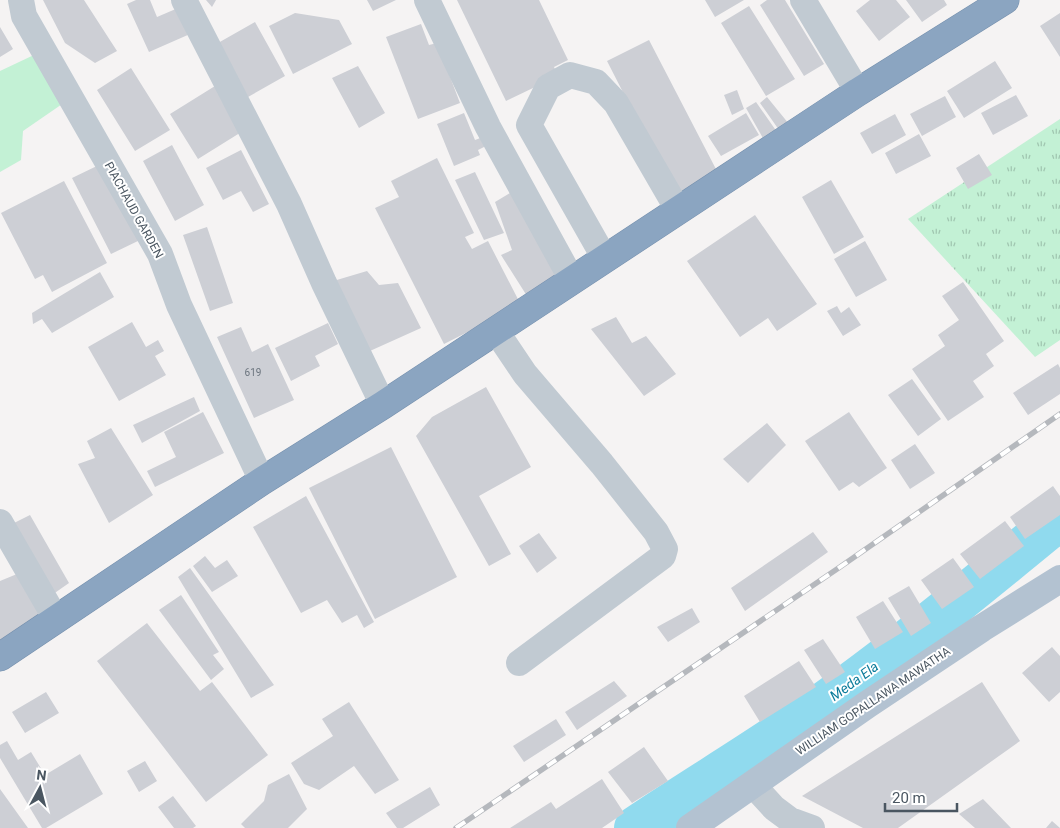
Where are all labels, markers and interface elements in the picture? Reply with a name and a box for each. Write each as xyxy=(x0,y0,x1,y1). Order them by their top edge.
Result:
street label: PIACHAUD GARDEN xyxy=(102,159,166,261)
house number: 619 xyxy=(245,367,261,378)
street label: WILLIAM GOPALLAWA MAWATHA xyxy=(793,644,953,758)
water label: Meda Ela xyxy=(827,658,881,704)
north arrow xyxy=(15,763,65,813)
text: N xyxy=(36,767,47,784)
scale bar xyxy=(885,780,958,812)
text: 20 m xyxy=(892,789,926,807)

